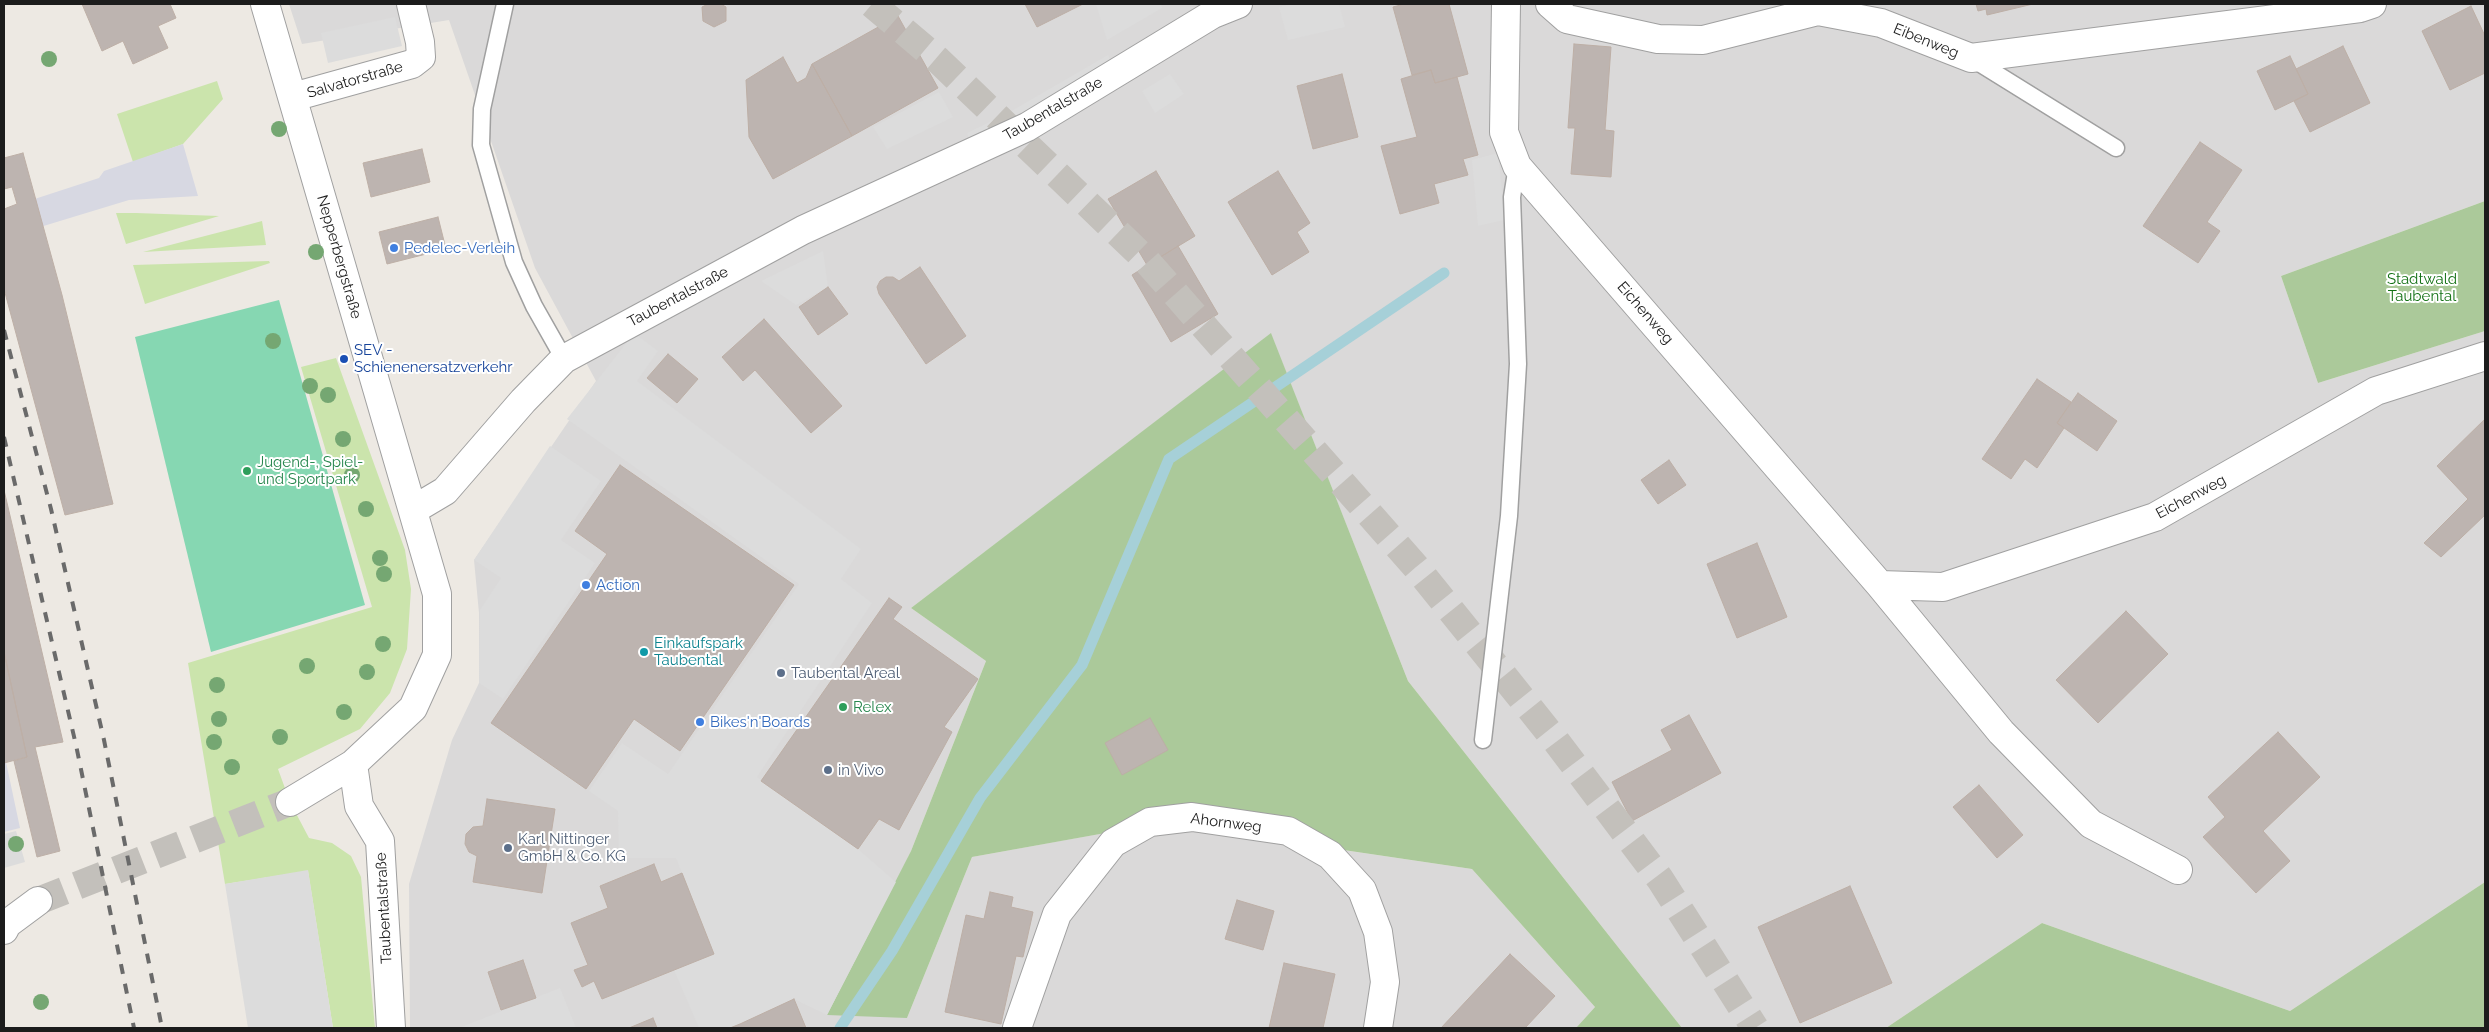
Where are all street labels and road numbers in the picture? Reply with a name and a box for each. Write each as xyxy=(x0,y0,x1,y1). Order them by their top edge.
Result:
street label: Eibenweg xyxy=(1891,20,1961,62)
street label: Salvatorstraße xyxy=(305,58,405,102)
street label: Taubentalstraße xyxy=(1000,73,1106,145)
street label: Nepperbergstraße xyxy=(313,193,365,321)
street label: Taubentalstraße xyxy=(625,263,731,331)
street label: Eichenweg xyxy=(1613,278,1677,348)
street label: Eichenweg xyxy=(2153,471,2229,523)
street label: Ahornweg xyxy=(1189,810,1263,836)
street label: Taubentalstraße xyxy=(372,852,396,964)

